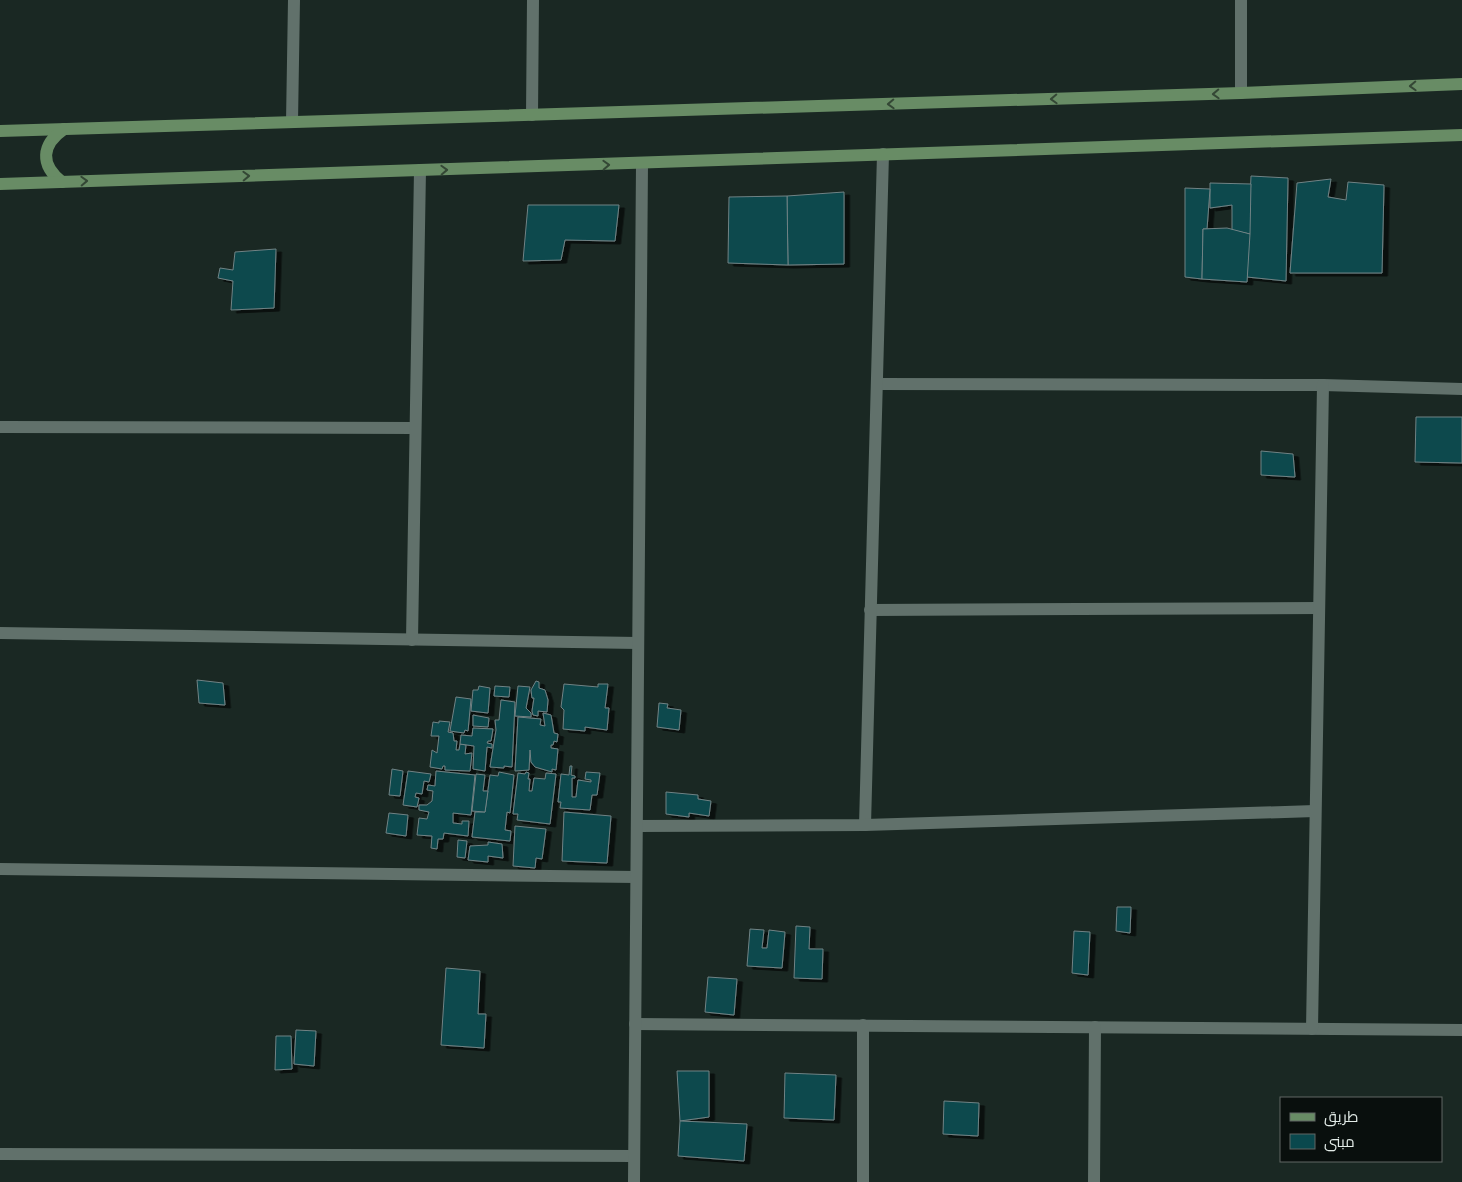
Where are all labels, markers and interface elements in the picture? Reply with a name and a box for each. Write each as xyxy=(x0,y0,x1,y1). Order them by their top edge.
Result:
one-way arrow xyxy=(1409,80,1417,91)
one-way arrow xyxy=(1212,88,1220,99)
one-way arrow xyxy=(1049,93,1057,104)
one-way arrow xyxy=(887,98,895,109)
one-way arrow xyxy=(602,160,610,170)
one-way arrow xyxy=(440,164,448,175)
one-way arrow xyxy=(242,171,250,181)
one-way arrow xyxy=(80,176,88,187)
legend xyxy=(1280,1097,1442,1162)
text: طريق xyxy=(1324,1109,1358,1128)
text: مبنى xyxy=(1324,1134,1355,1153)

